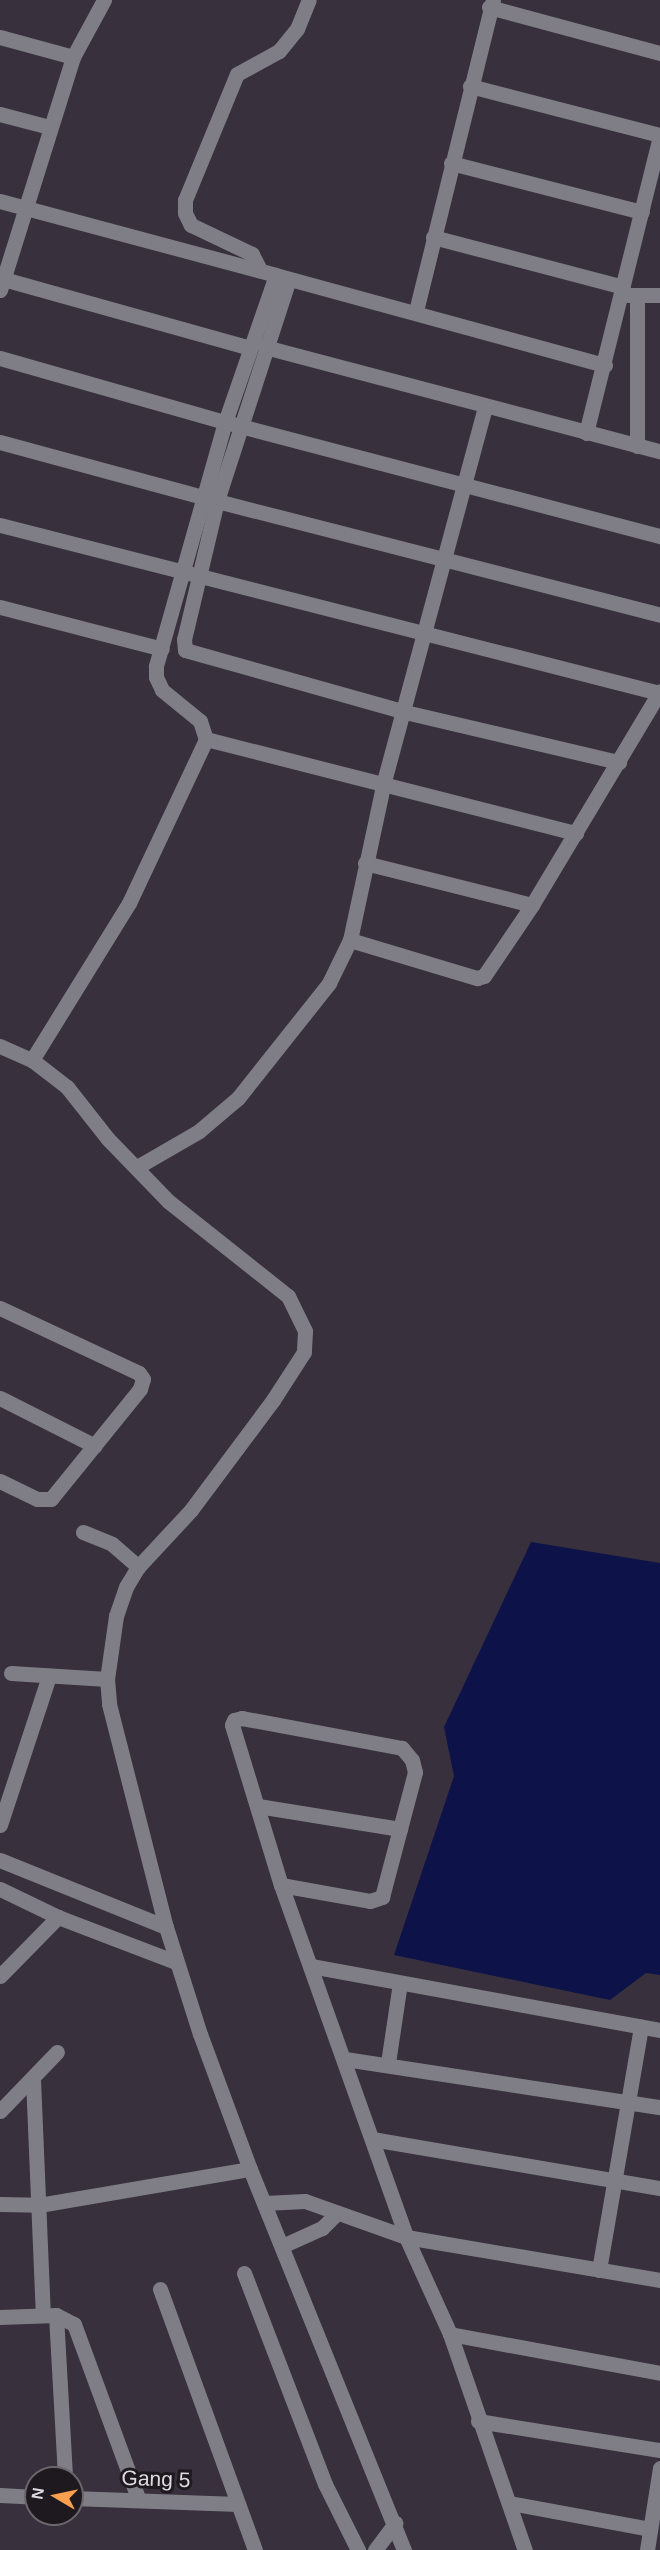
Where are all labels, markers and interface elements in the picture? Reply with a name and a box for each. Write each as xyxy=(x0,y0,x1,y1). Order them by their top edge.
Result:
street label: Gang 5 xyxy=(121,2465,191,2493)
north arrow xyxy=(24,2466,84,2526)
text: N xyxy=(28,2486,47,2500)

